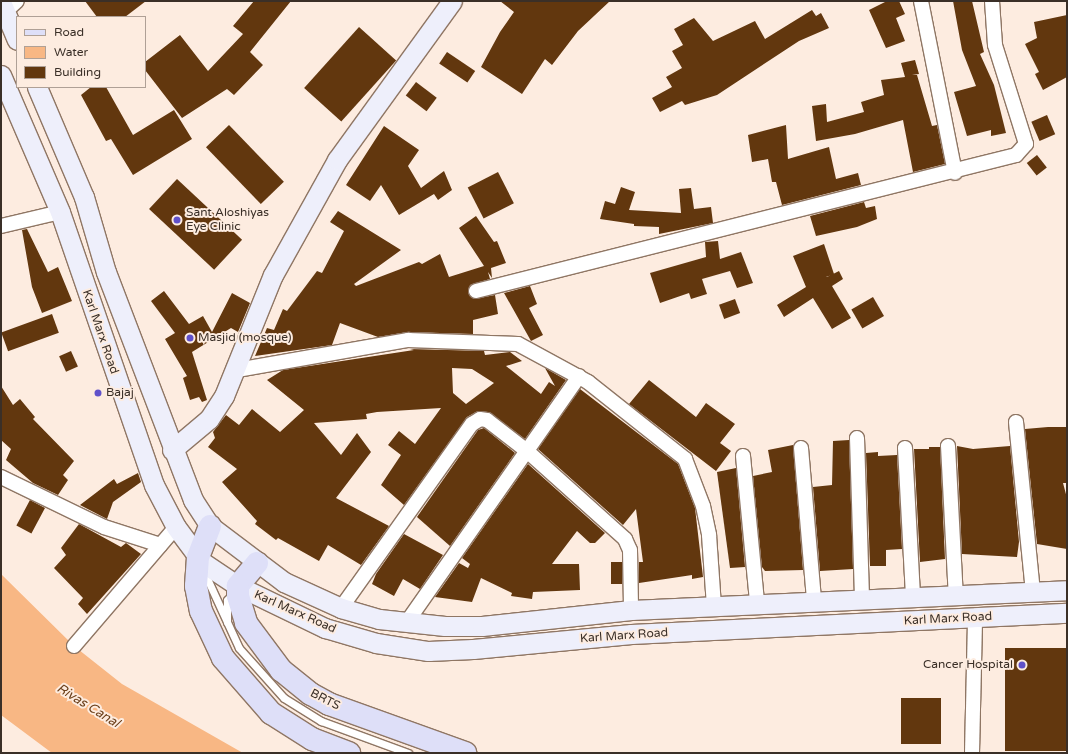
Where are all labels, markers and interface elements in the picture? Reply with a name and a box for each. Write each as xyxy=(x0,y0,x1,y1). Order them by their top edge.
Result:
legend xyxy=(16,16,146,88)
text: Road xyxy=(54,25,84,39)
text: Water xyxy=(54,45,88,59)
text: Building xyxy=(54,65,101,79)
place label: Sant Aloshiyas Eye Clinic xyxy=(186,206,269,234)
marker: Sant Aloshiyas Eye Clinic xyxy=(171,214,183,226)
street label: Karl Marx Road xyxy=(79,288,121,376)
place label: Masjid (mosque) xyxy=(198,331,292,345)
marker: Masjid (mosque) xyxy=(185,333,195,343)
place label: Bajaj xyxy=(106,386,134,400)
marker: Bajaj xyxy=(93,388,103,398)
street label: Karl Marx Road xyxy=(252,587,338,637)
street label: Karl Marx Road xyxy=(904,610,992,628)
street label: Karl Marx Road xyxy=(580,626,668,646)
place label: Cancer Hospital xyxy=(923,658,1013,672)
marker: Cancer Hospital xyxy=(1016,659,1028,671)
water label: Rivas Canal xyxy=(54,681,122,731)
street label: BRTS xyxy=(308,686,342,714)

